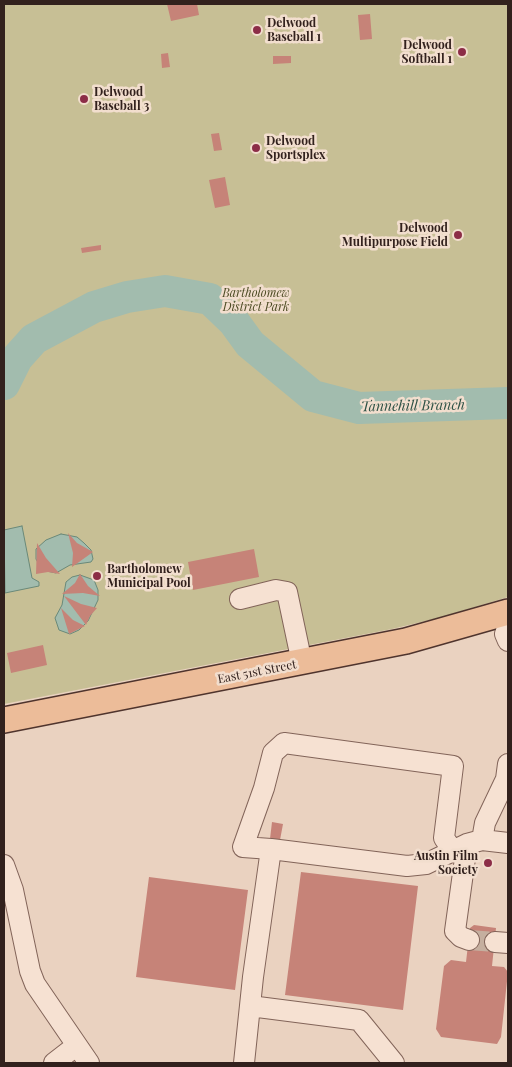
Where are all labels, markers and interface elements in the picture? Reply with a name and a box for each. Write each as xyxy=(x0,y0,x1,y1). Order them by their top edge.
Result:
place label: Delwood Baseball 1 xyxy=(267,16,321,44)
marker: Delwood Baseball 1 xyxy=(251,24,263,36)
place label: Delwood Softball 1 xyxy=(402,38,452,66)
marker: Delwood Softball 1 xyxy=(456,46,468,58)
place label: Delwood Baseball 3 xyxy=(94,85,149,113)
marker: Delwood Baseball 3 xyxy=(78,93,90,105)
place label: Delwood Sportsplex xyxy=(266,134,325,162)
marker: Delwood Sportsplex xyxy=(250,142,262,154)
place label: Delwood Multipurpose Field xyxy=(342,221,448,249)
marker: Delwood Multipurpose Field xyxy=(452,229,464,241)
park label: Bartholomew District Park xyxy=(222,286,290,314)
water label: Tannehill Branch xyxy=(361,397,465,415)
place label: Bartholomew Municipal Pool xyxy=(107,562,191,590)
marker: Bartholomew Municipal Pool xyxy=(91,570,103,582)
street label: East 51st Street xyxy=(216,657,298,687)
place label: Austin Film Society xyxy=(414,849,478,877)
marker: Austin Film Society xyxy=(482,857,494,869)

